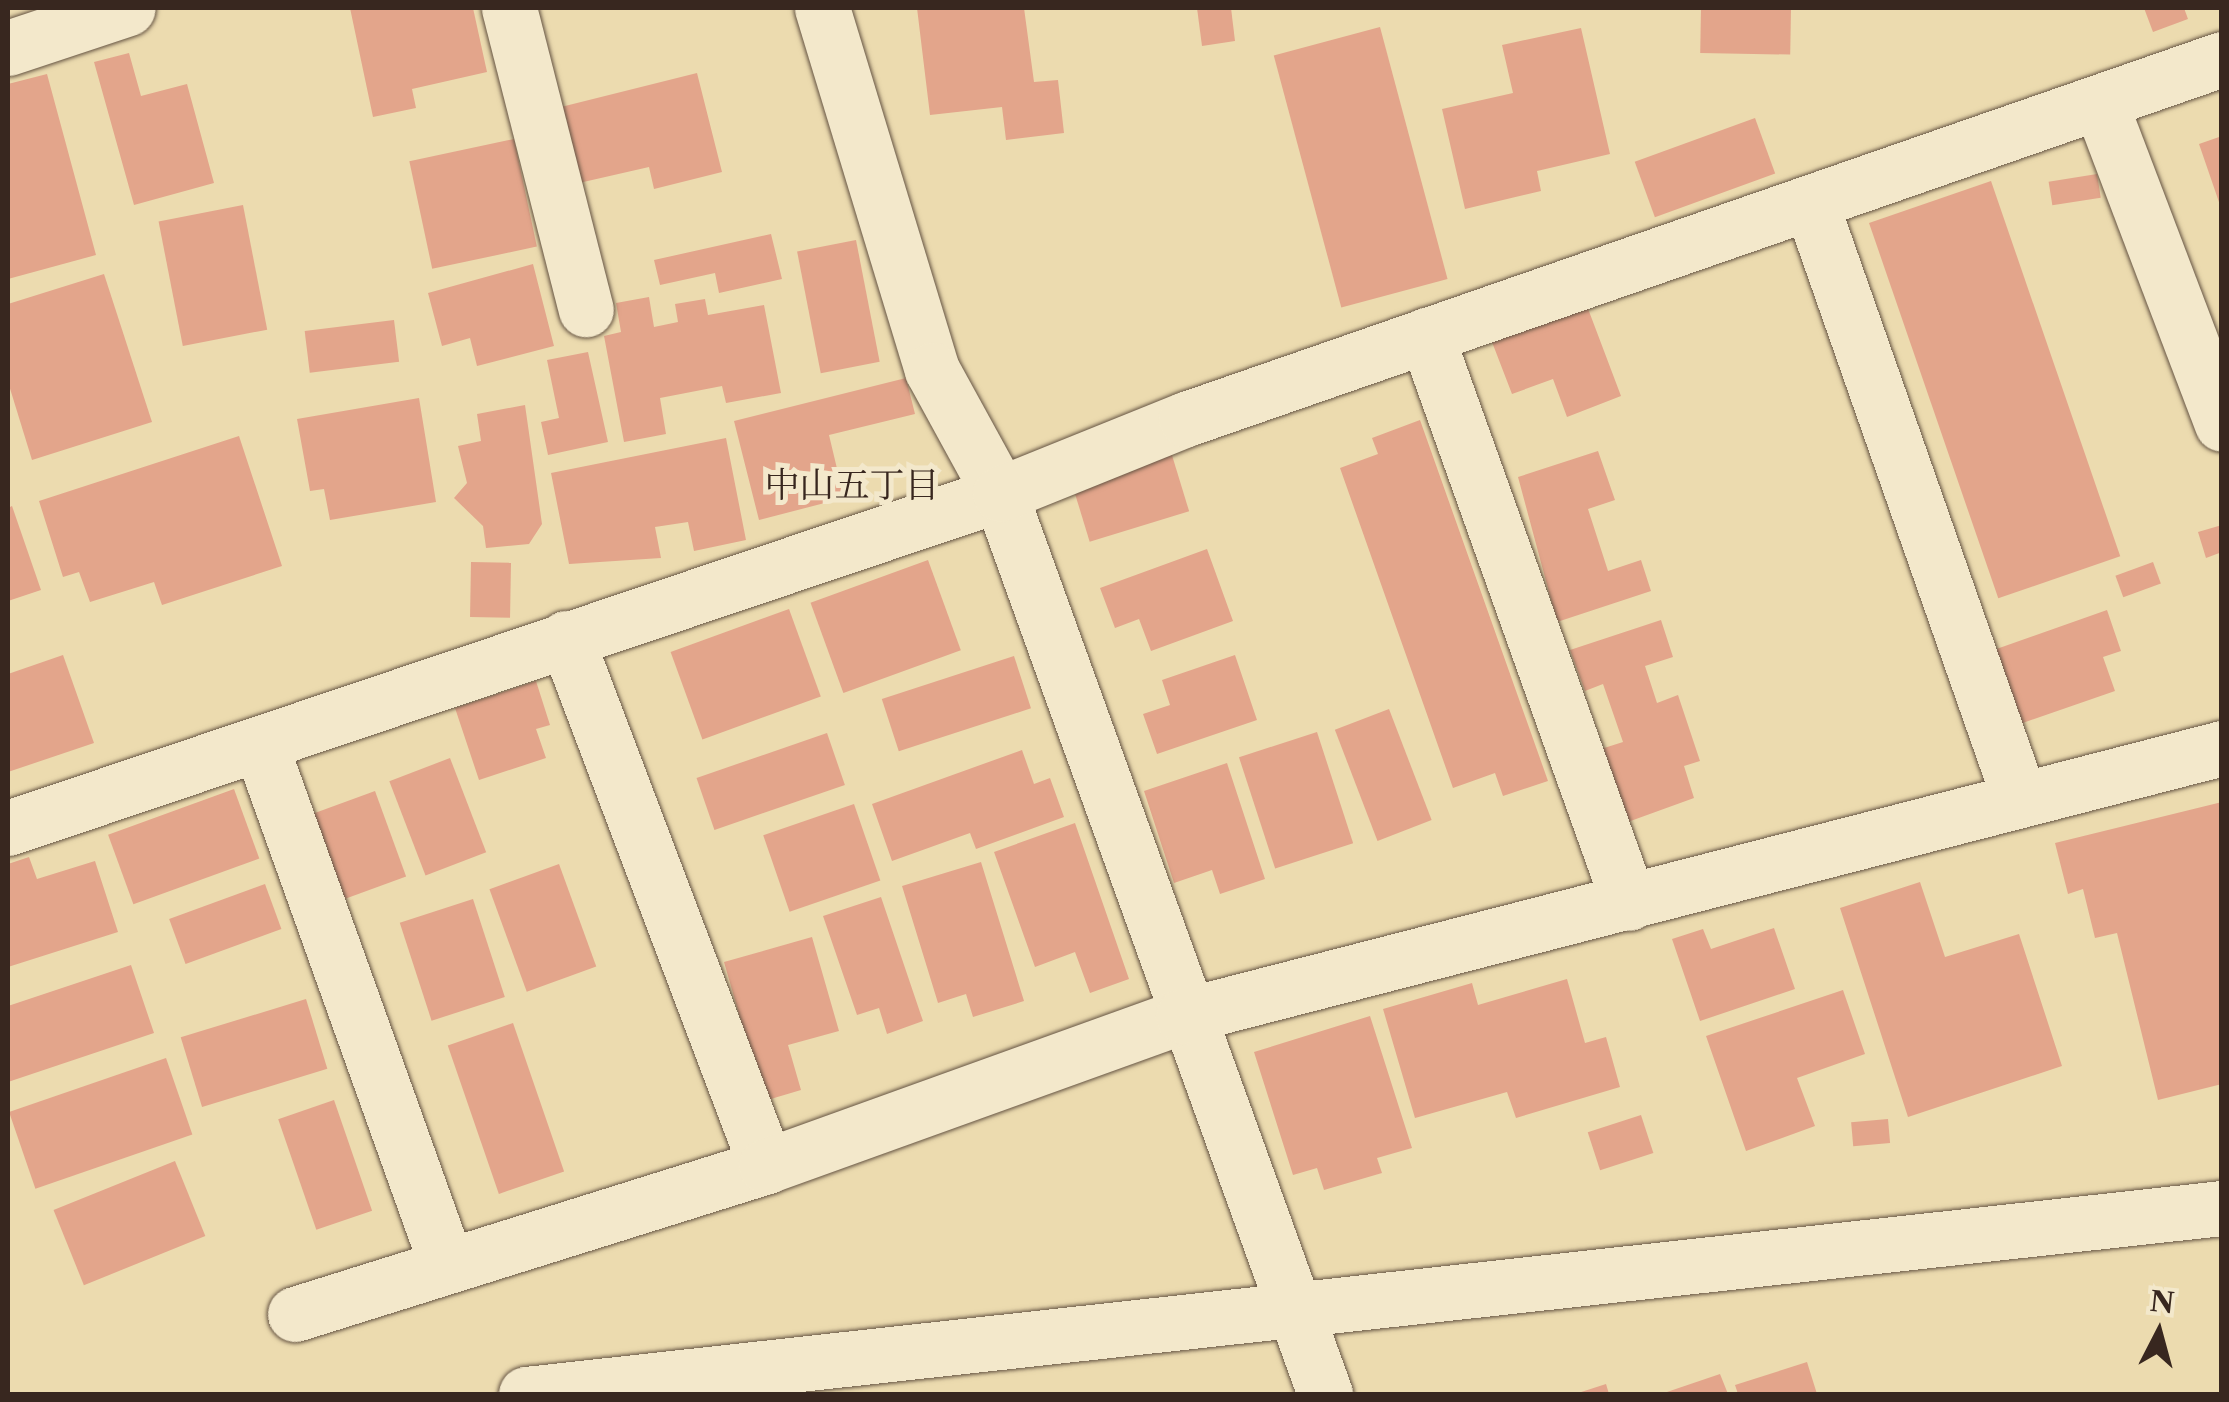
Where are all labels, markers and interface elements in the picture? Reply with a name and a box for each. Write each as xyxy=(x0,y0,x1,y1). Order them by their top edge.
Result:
district label: 中山五丁目 xyxy=(765,464,939,506)
north arrow xyxy=(2109,1282,2209,1382)
text: N xyxy=(2148,1284,2176,1320)

